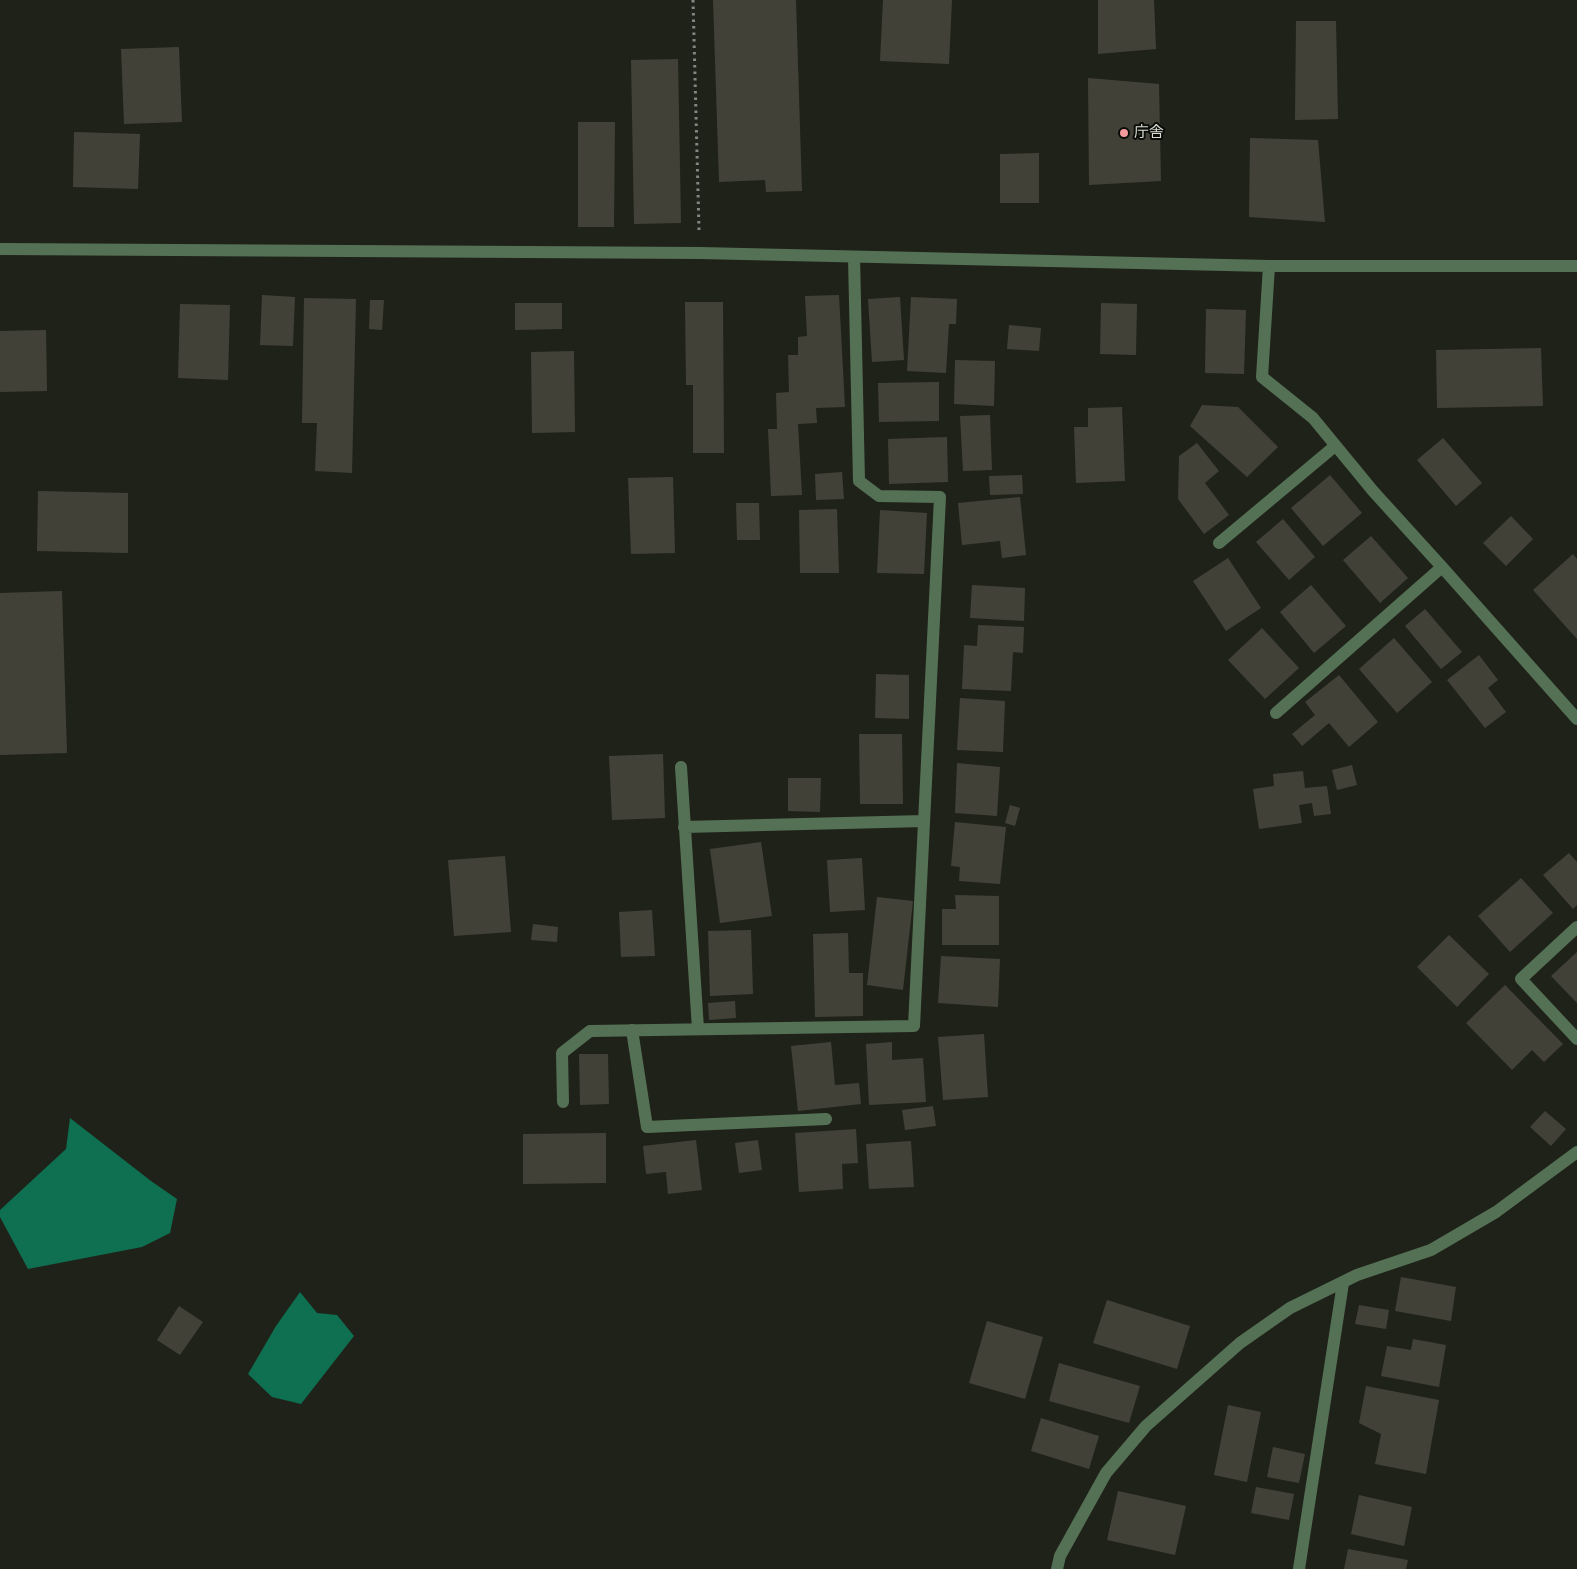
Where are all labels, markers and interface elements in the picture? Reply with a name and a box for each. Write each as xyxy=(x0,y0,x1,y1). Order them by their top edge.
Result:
place label: 庁舎 xyxy=(1134,124,1164,142)
marker: 庁舎 xyxy=(1118,127,1130,139)

